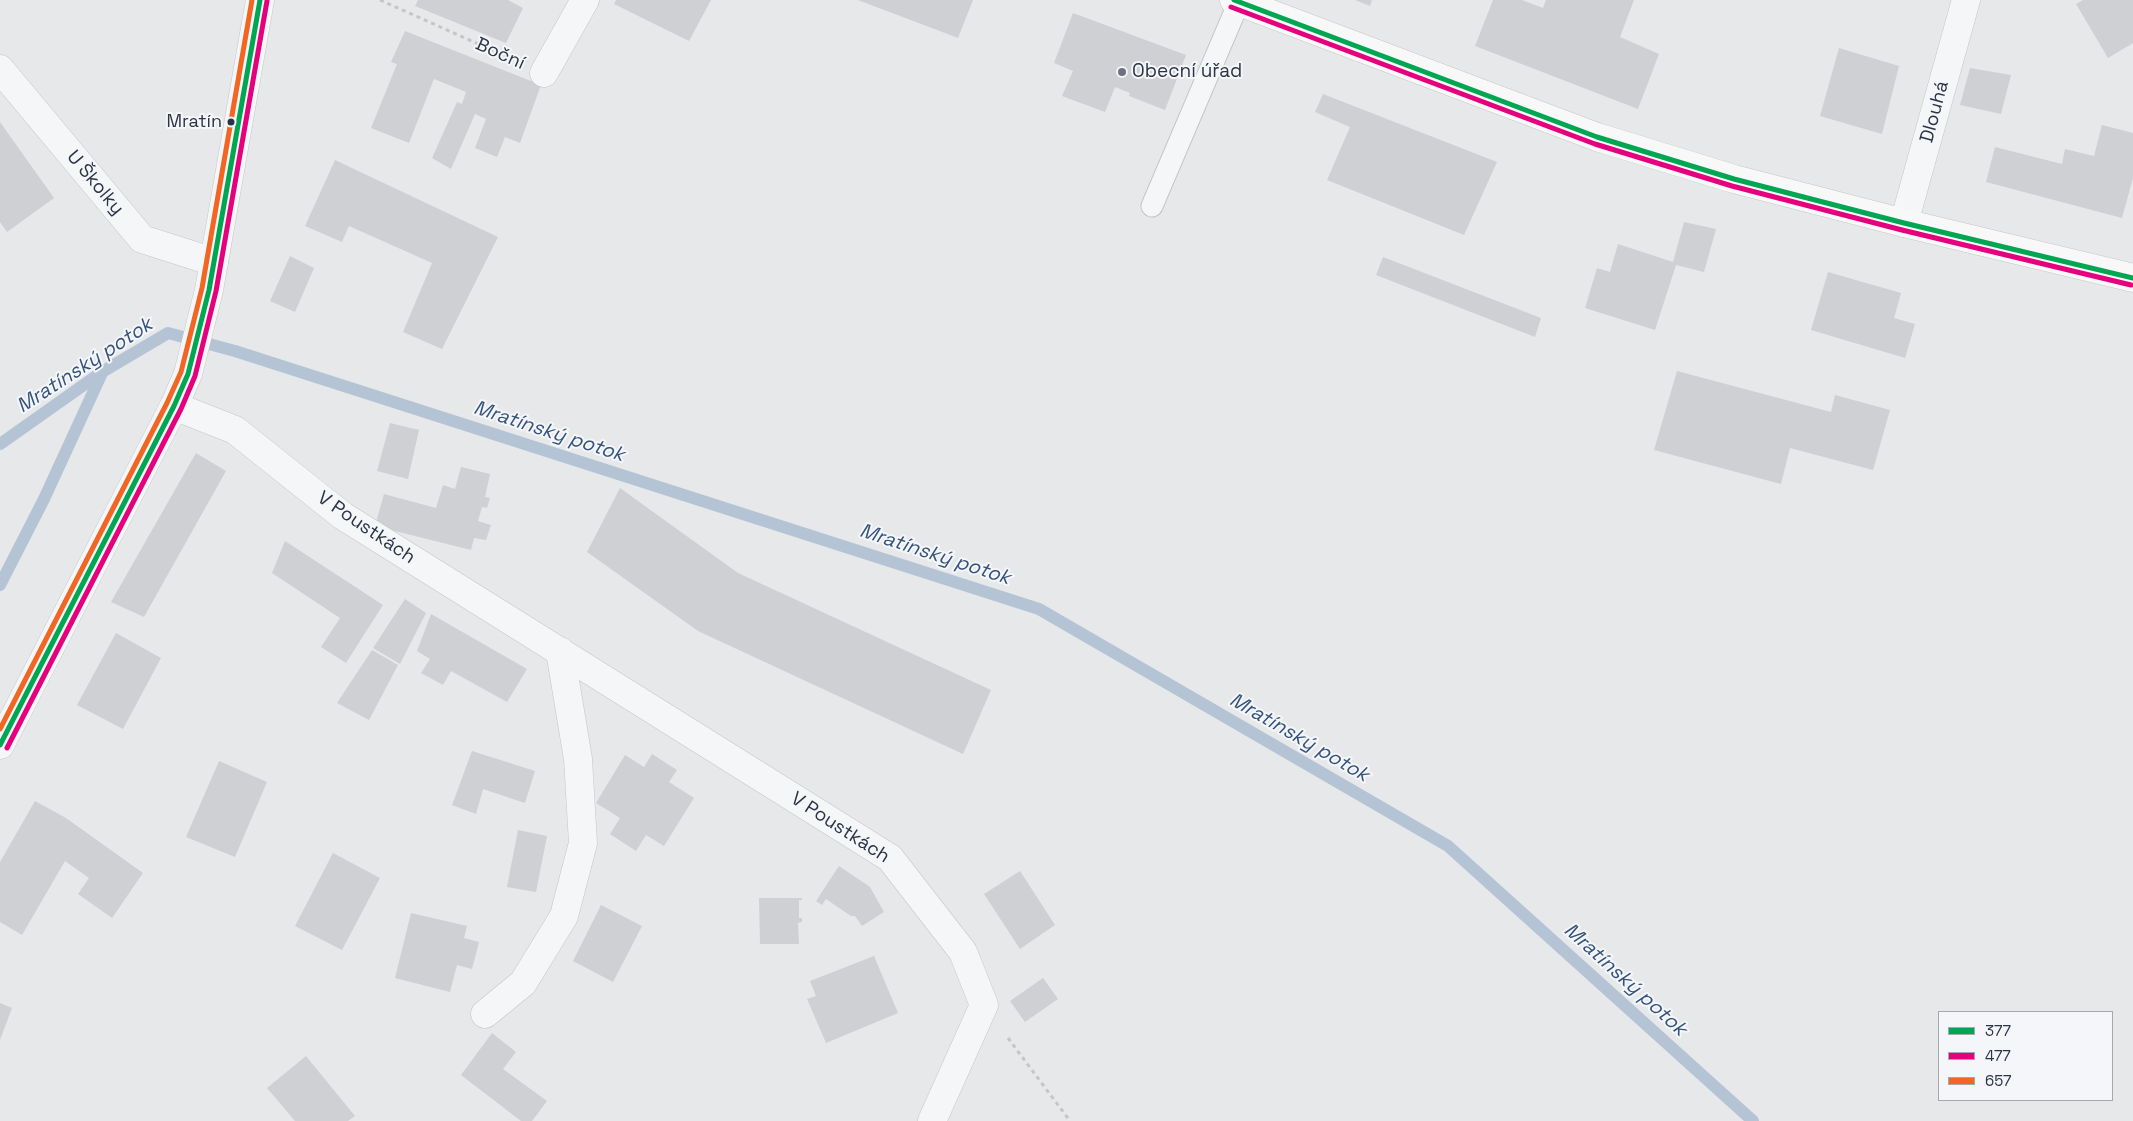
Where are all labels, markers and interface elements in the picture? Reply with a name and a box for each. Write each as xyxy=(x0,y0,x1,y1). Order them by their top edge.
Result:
street label: Boční xyxy=(472,33,528,75)
place label: Obecní úřad xyxy=(1132,61,1242,83)
marker: Obecní úřad xyxy=(1116,66,1128,78)
street label: Dlouhá xyxy=(1916,79,1954,145)
place label: Mratín xyxy=(166,111,222,133)
marker: Mratín xyxy=(226,117,236,127)
street label: U Školky xyxy=(61,146,129,220)
water label: Mratínský potok xyxy=(13,313,157,419)
water label: Mratínský potok xyxy=(471,396,627,468)
street label: V Poustkách xyxy=(313,487,419,569)
water label: Mratínský potok xyxy=(857,519,1013,591)
water label: Mratínský potok xyxy=(1225,688,1373,788)
street label: V Poustkách xyxy=(786,788,894,868)
water label: Mratínský potok xyxy=(1559,918,1691,1042)
legend xyxy=(1938,1011,2113,1101)
text: 377 xyxy=(1985,1021,2011,1040)
text: 477 xyxy=(1985,1046,2011,1065)
text: 657 xyxy=(1985,1071,2011,1090)

